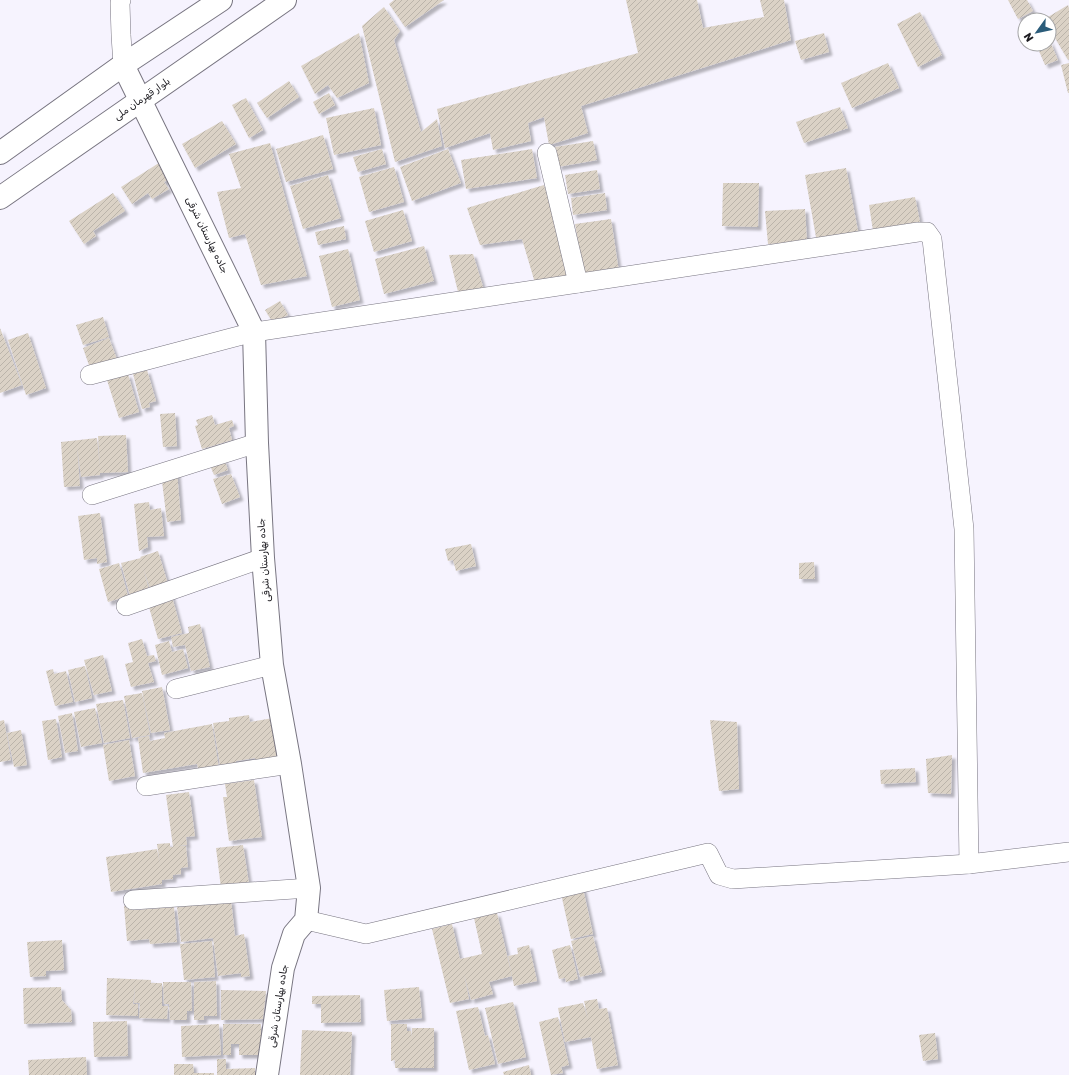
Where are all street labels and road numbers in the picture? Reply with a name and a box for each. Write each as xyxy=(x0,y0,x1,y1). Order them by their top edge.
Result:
street label: بلوار قهرمان ملی xyxy=(112,75,172,123)
street label: جاده بهارستان شرقی xyxy=(183,195,231,275)
street label: جاده بهارستان شرقی xyxy=(255,518,273,602)
street label: جاده بهارستان شرقی xyxy=(266,964,290,1048)

